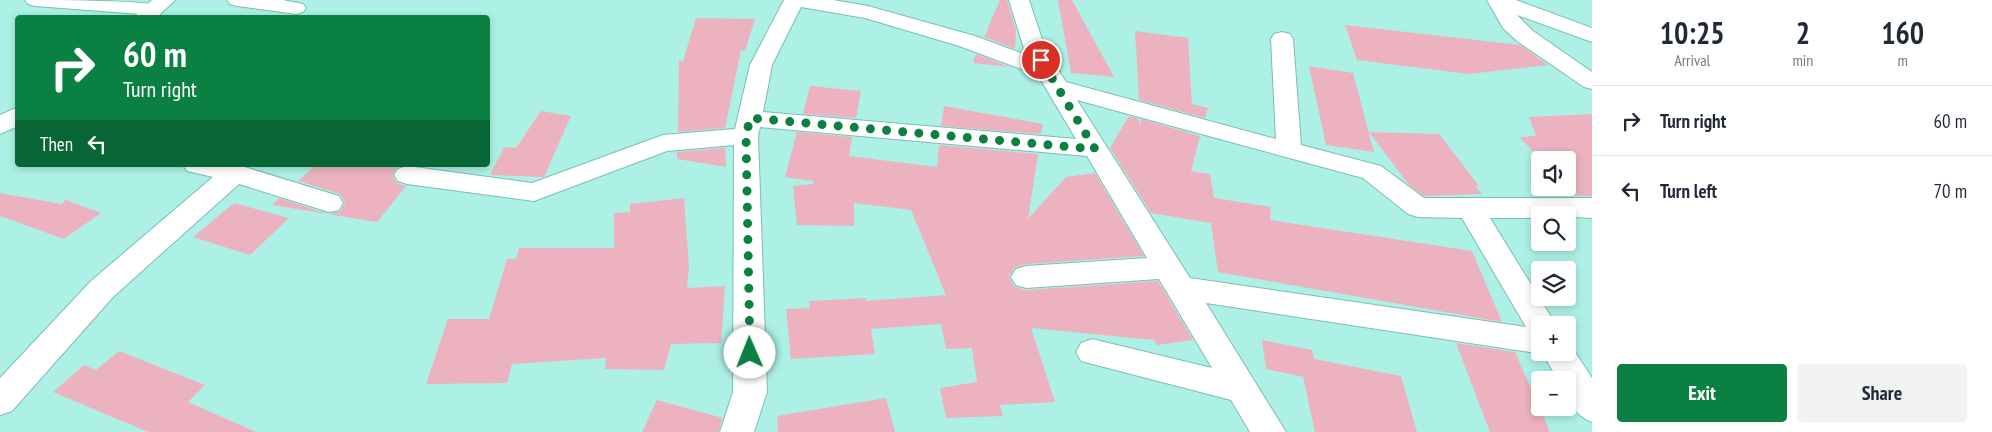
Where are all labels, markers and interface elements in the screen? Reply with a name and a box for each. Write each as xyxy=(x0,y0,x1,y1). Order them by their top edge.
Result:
text: 10:25 xyxy=(1660,13,1725,52)
text: 2 xyxy=(1796,13,1810,52)
text: 160 xyxy=(1881,13,1924,52)
text: 60 m xyxy=(123,31,187,77)
icon: right xyxy=(40,35,105,100)
pin xyxy=(1020,39,1062,81)
icon: arrive xyxy=(1027,46,1055,74)
text: Arrival xyxy=(1674,50,1710,70)
text: min xyxy=(1792,50,1813,70)
text: m xyxy=(1897,50,1908,70)
text: Turn right xyxy=(123,75,197,103)
icon: right xyxy=(1617,107,1645,135)
text: Turn right xyxy=(1660,109,1726,133)
text: 60 m xyxy=(1934,109,1967,133)
icon: left xyxy=(83,130,111,158)
text: Then xyxy=(40,132,73,156)
map controls xyxy=(1531,151,1576,416)
button: sound xyxy=(1531,151,1576,196)
icon: left xyxy=(1617,177,1645,205)
text: Turn left xyxy=(1660,179,1717,203)
text: 70 m xyxy=(1934,179,1967,203)
button: search xyxy=(1531,206,1576,251)
button: layers xyxy=(1531,261,1576,306)
button: + xyxy=(1531,316,1576,361)
position arrow xyxy=(723,326,775,378)
button: Exit xyxy=(1617,364,1787,422)
button: Share xyxy=(1797,364,1967,422)
button: − xyxy=(1531,371,1576,416)

